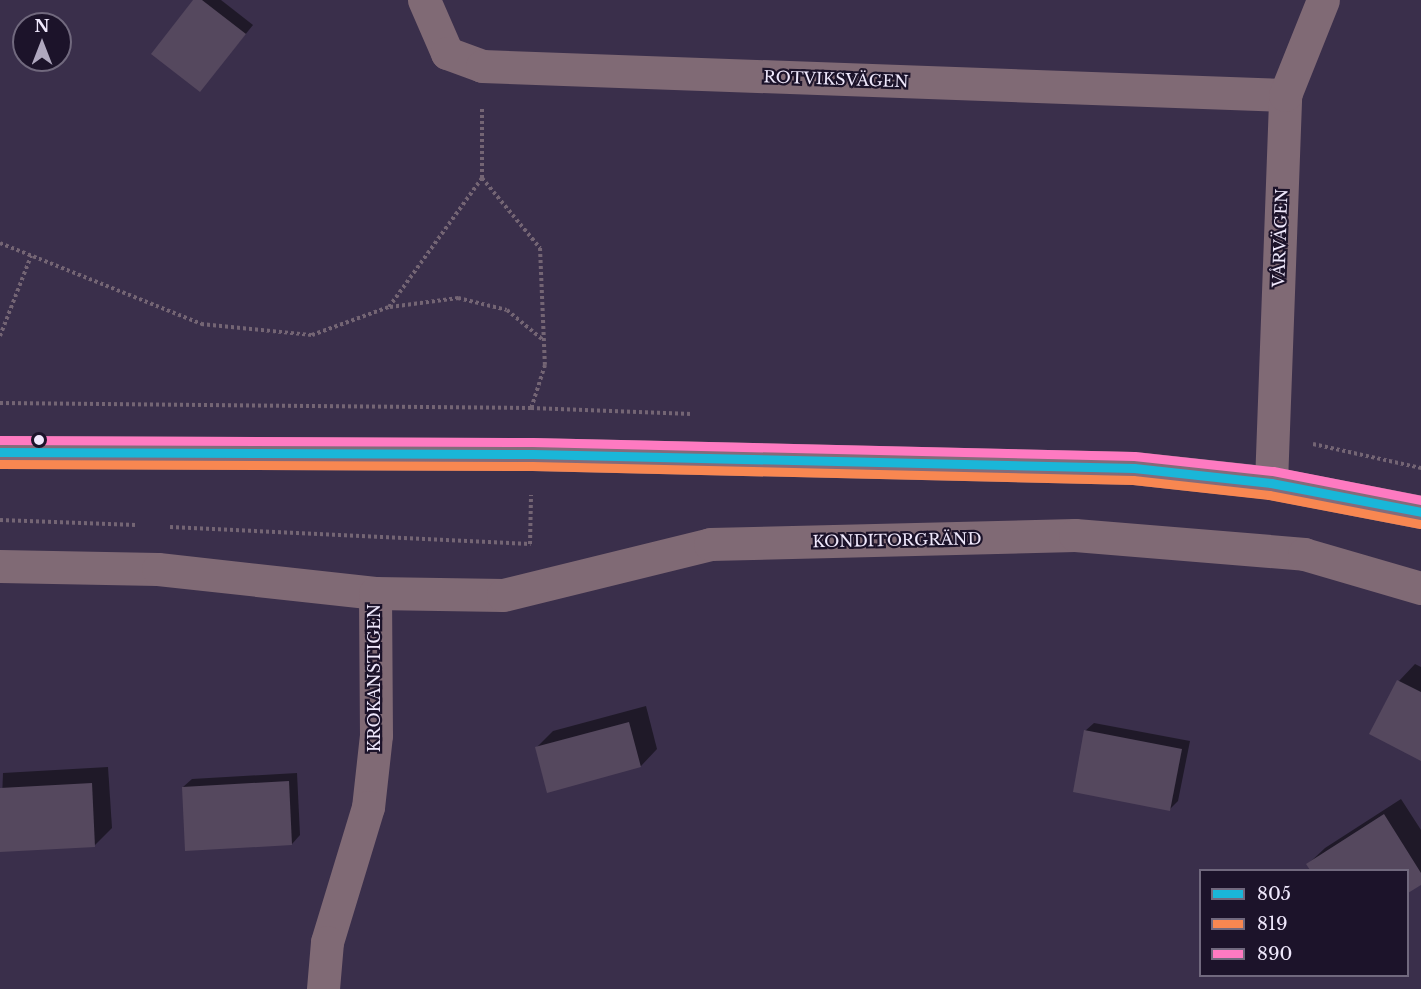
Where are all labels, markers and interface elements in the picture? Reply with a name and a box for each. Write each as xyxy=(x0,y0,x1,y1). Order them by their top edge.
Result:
north arrow xyxy=(12,12,72,72)
text: N xyxy=(34,16,50,36)
street label: ROTVIKSVÄGEN xyxy=(763,67,909,91)
street label: VÅRVÄGEN xyxy=(1269,188,1291,288)
unlabelled marker xyxy=(33,434,45,446)
street label: KONDITORGRÄND xyxy=(812,529,982,551)
street label: KROKANSTIGEN xyxy=(364,604,384,752)
legend xyxy=(1199,869,1409,977)
text: 805 xyxy=(1257,883,1291,905)
text: 819 xyxy=(1257,913,1288,935)
text: 890 xyxy=(1257,943,1292,965)

